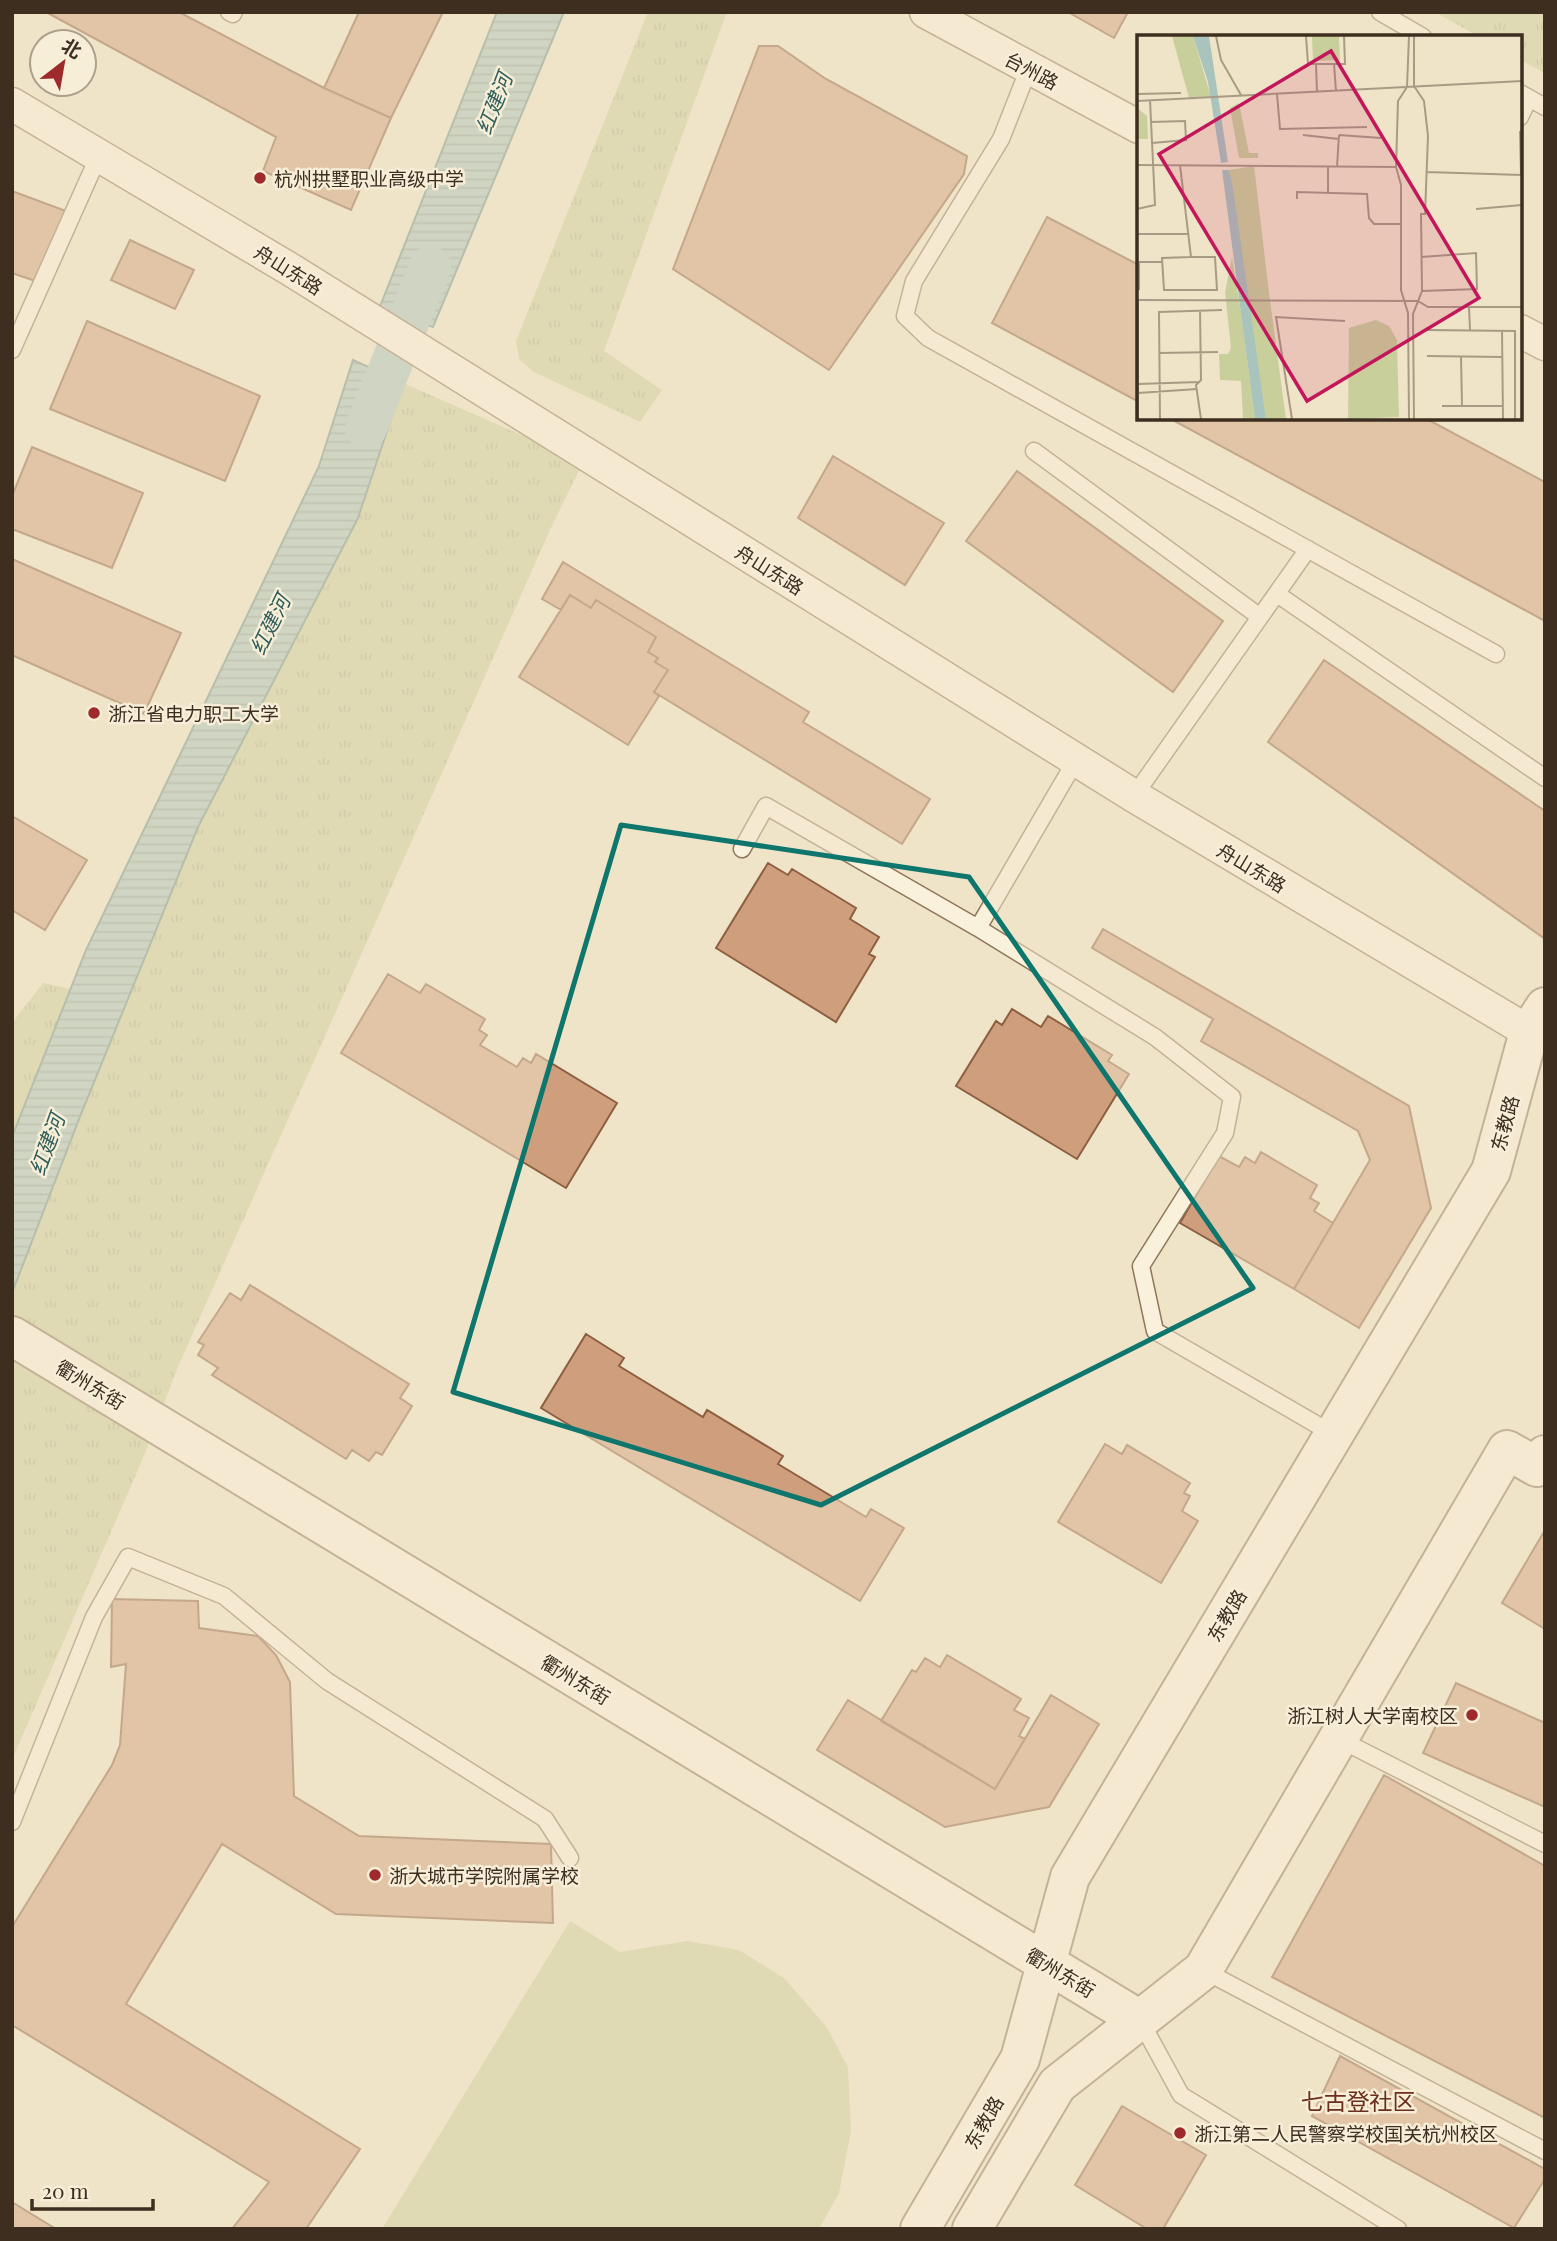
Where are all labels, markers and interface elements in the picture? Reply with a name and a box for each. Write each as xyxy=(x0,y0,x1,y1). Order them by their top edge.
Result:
north arrow xyxy=(28,28,98,98)
text: 北 xyxy=(57,32,87,64)
inset map xyxy=(1137,35,1522,420)
street label: 台州路 xyxy=(1001,45,1063,95)
water label: 红建河 xyxy=(469,65,519,137)
place label: 杭州拱墅职业高级中学 xyxy=(274,165,464,191)
marker: 杭州拱墅职业高级中学 xyxy=(252,170,268,186)
street label: 舟山东路 xyxy=(250,238,328,300)
street label: 舟山东路 xyxy=(731,538,809,600)
water label: 红建河 xyxy=(243,586,297,658)
place label: 浙江省电力职工大学 xyxy=(108,700,279,726)
marker: 浙江省电力职工大学 xyxy=(86,705,102,721)
street label: 舟山东路 xyxy=(1213,836,1291,898)
street label: 东教路 xyxy=(1484,1092,1524,1154)
water label: 红建河 xyxy=(22,1106,71,1178)
street label: 衢州东街 xyxy=(52,1353,130,1415)
street label: 东教路 xyxy=(1200,1584,1252,1646)
street label: 衢州东街 xyxy=(537,1648,615,1710)
place label: 浙江树人大学南校区 xyxy=(1287,1702,1458,1728)
marker: 浙江树人大学南校区 xyxy=(1464,1707,1480,1723)
place label: 浙大城市学院附属学校 xyxy=(389,1862,579,1888)
marker: 浙大城市学院附属学校 xyxy=(367,1867,383,1883)
street label: 衢州东街 xyxy=(1022,1941,1100,2003)
district label: 七古登社区 xyxy=(1301,2085,1416,2116)
street label: 东教路 xyxy=(957,2091,1009,2153)
place label: 浙江第二人民警察学校国关杭州校区 xyxy=(1194,2120,1498,2146)
marker: 浙江第二人民警察学校国关杭州校区 xyxy=(1172,2125,1188,2141)
scale bar xyxy=(32,2168,152,2212)
text: 20 m xyxy=(42,2176,89,2204)

